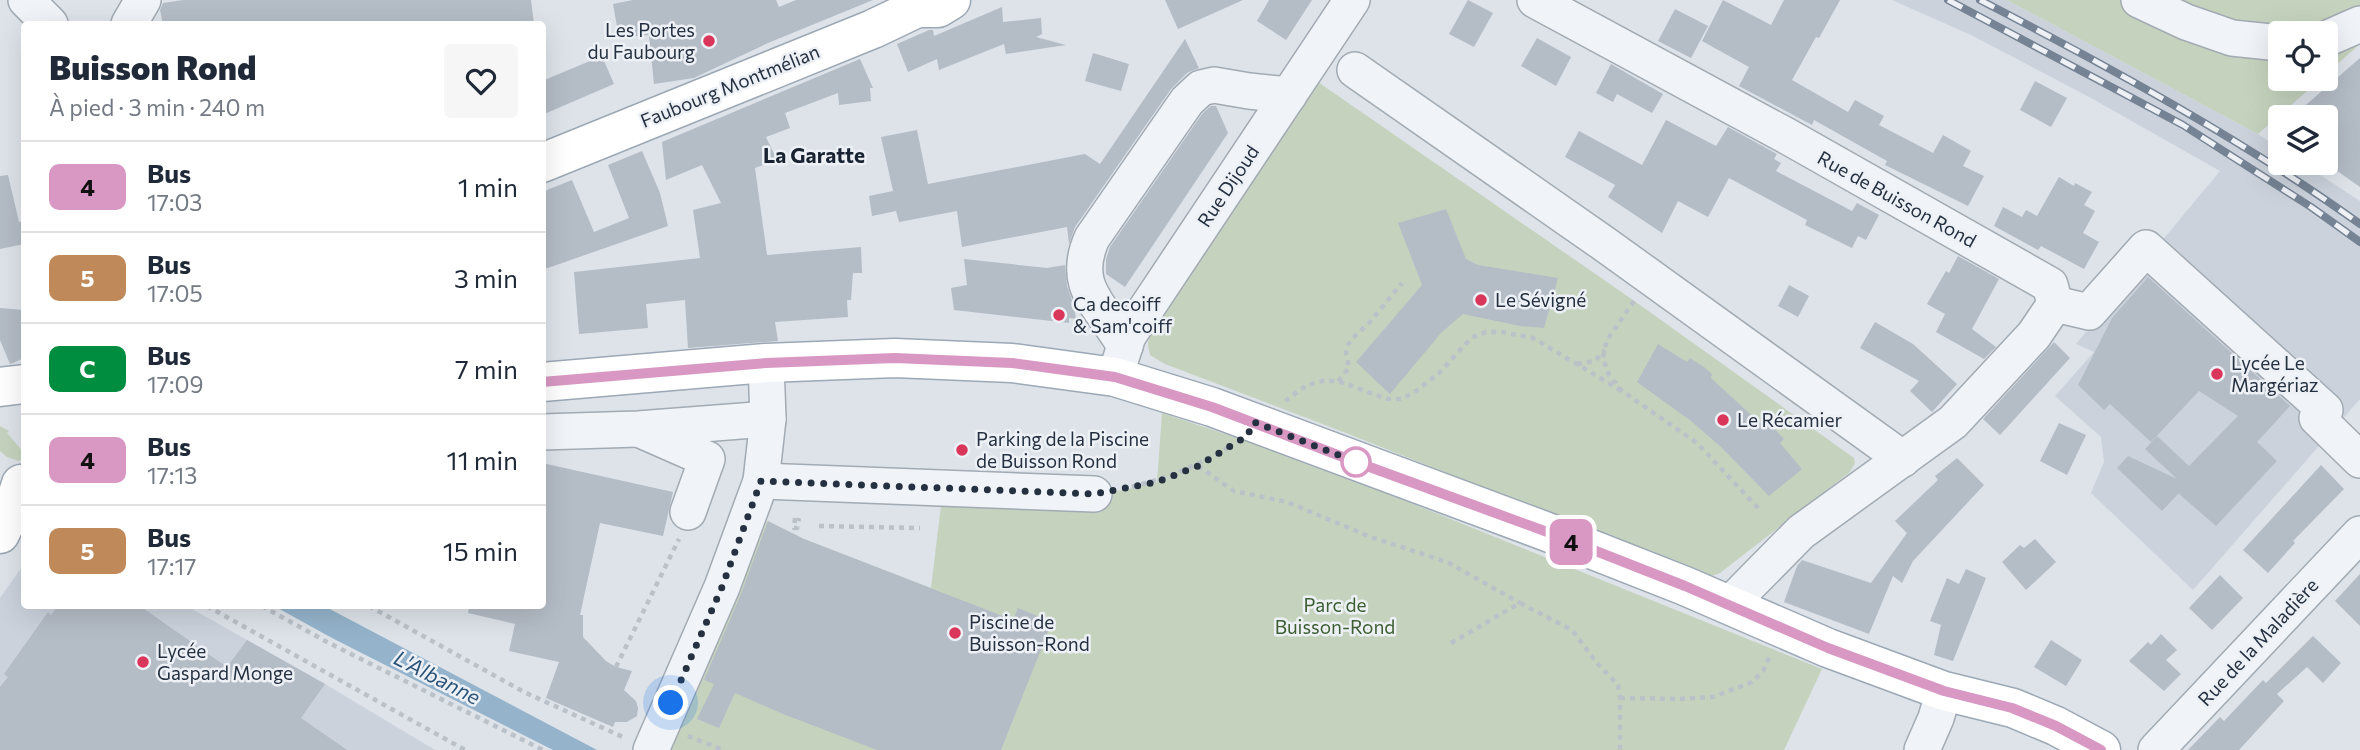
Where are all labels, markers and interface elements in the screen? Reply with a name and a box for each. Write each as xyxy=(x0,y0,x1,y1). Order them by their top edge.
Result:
place label: Les Portes du Faubourg xyxy=(588,18,695,63)
map controls xyxy=(2268,21,2338,175)
button: locate xyxy=(2268,21,2338,91)
marker: Les Portes du Faubourg xyxy=(701,33,717,49)
street label: Faubourg Montmélian xyxy=(637,39,823,132)
button: heart xyxy=(444,44,518,118)
text: Buisson Rond xyxy=(49,46,256,87)
text: À pied · 3 min · 240 m xyxy=(49,93,265,121)
button: layers xyxy=(2268,105,2338,175)
street label: Rue Dijoud xyxy=(1192,141,1263,231)
district label: La Garatte xyxy=(763,142,865,167)
street label: Rue de Buisson Rond xyxy=(1814,145,1981,252)
text: Bus xyxy=(147,157,191,188)
text: 1 min xyxy=(458,171,518,202)
text: 4 xyxy=(80,172,95,201)
text: 17:03 xyxy=(147,188,202,216)
text: Bus xyxy=(147,248,191,279)
text: 3 min xyxy=(454,262,518,293)
text: 5 xyxy=(81,263,95,292)
text: 17:05 xyxy=(147,279,203,307)
place label: Le Sévigné xyxy=(1495,288,1586,311)
place label: Ca decoiff & Sam'coiff xyxy=(1073,292,1173,337)
marker: Le Sévigné xyxy=(1473,292,1489,308)
marker: Ca decoiff & Sam'coiff xyxy=(1051,307,1067,323)
text: Bus xyxy=(147,339,191,370)
place label: Lycée Le Margériaz xyxy=(2231,351,2319,396)
text: 7 min xyxy=(455,353,518,384)
text: C xyxy=(79,354,96,383)
marker: Lycée Le Margériaz xyxy=(2209,366,2225,382)
text: 17:09 xyxy=(147,370,203,398)
place label: Le Récamier xyxy=(1737,408,1842,431)
marker: Le Récamier xyxy=(1715,412,1731,428)
place label: Parking de la Piscine de Buisson Rond xyxy=(976,427,1149,472)
text: Bus xyxy=(147,430,191,461)
marker: Parking de la Piscine de Buisson Rond xyxy=(954,442,970,458)
text: 11 min xyxy=(447,444,518,475)
text: 4 xyxy=(80,445,95,474)
unlabelled marker xyxy=(1341,447,1371,477)
text: 17:13 xyxy=(147,461,197,489)
line badge: 4 xyxy=(1548,519,1594,565)
text: Bus xyxy=(147,521,191,552)
text: 4 xyxy=(1564,527,1578,556)
text: 15 min xyxy=(443,535,518,566)
text: 5 xyxy=(81,536,95,565)
text: 17:17 xyxy=(147,552,196,580)
street label: Rue de la Maladière xyxy=(2193,573,2323,710)
park label: Parc de Buisson-Rond xyxy=(1275,593,1395,638)
place label: Piscine de Buisson-Rond xyxy=(969,610,1090,655)
marker: Piscine de Buisson-Rond xyxy=(947,625,963,641)
place label: Lycée Gaspard Monge xyxy=(157,639,293,684)
water label: L'Albanne xyxy=(390,644,485,709)
marker: Lycée Gaspard Monge xyxy=(135,654,151,670)
your location xyxy=(653,685,688,720)

